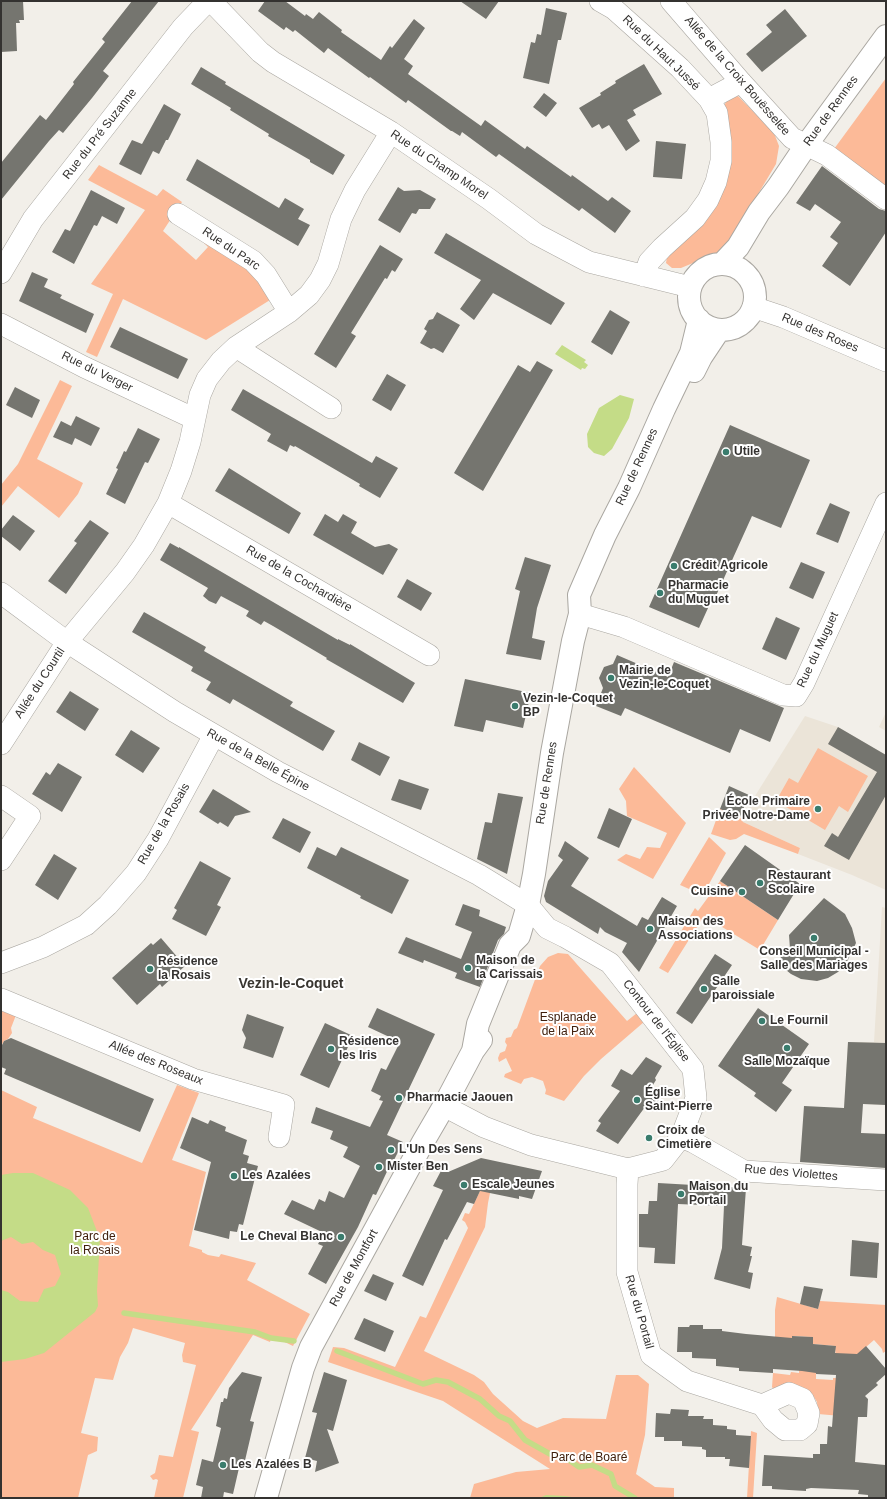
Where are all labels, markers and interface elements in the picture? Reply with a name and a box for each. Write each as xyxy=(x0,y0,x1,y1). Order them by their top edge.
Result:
street label: Rue du Haut Jussé xyxy=(619,12,703,94)
street label: Allée de la Croix Bouësselée xyxy=(681,13,793,139)
street label: Rue de Rennes xyxy=(801,73,861,149)
street label: Rue du Pré Suzanne xyxy=(60,86,140,182)
street label: Rue du Champ Morel xyxy=(388,127,490,203)
street label: Rue du Parc xyxy=(199,224,263,274)
street label: Rue des Roses xyxy=(779,310,861,356)
street label: Rue du Verger xyxy=(59,349,135,395)
street label: Rue de Rennes xyxy=(613,426,661,508)
place label: Utile xyxy=(734,445,760,459)
marker: Utile xyxy=(721,447,731,457)
street label: Rue de la Cochardière xyxy=(243,543,355,615)
place label: Crédit Agricole xyxy=(682,559,768,573)
marker: Crédit Agricole xyxy=(669,561,679,571)
place label: Pharmacie du Muguet xyxy=(668,579,729,607)
marker: Pharmacie du Muguet xyxy=(655,588,665,598)
street label: Rue du Muguet xyxy=(794,610,842,690)
street label: Allée du Courtil xyxy=(12,645,68,721)
place label: Mairie de Vezin-le-Coquet xyxy=(619,664,709,692)
marker: Mairie de Vezin-le-Coquet xyxy=(606,673,616,683)
place label: Vezin-le-Coquet BP xyxy=(523,692,613,720)
marker: Vezin-le-Coquet BP xyxy=(510,701,520,711)
street label: Rue de la Belle Épine xyxy=(204,726,312,794)
street label: Rue de Rennes xyxy=(533,741,561,825)
street label: Rue de la Rosais xyxy=(135,781,193,867)
place label: École Primaire Privée Notre-Dame xyxy=(703,795,810,823)
marker: École Primaire Privée Notre-Dame xyxy=(813,804,823,814)
place label: Restaurant Scolaire xyxy=(768,869,831,897)
marker: Restaurant Scolaire xyxy=(755,878,765,888)
place label: Cuisine xyxy=(691,885,734,899)
marker: Cuisine xyxy=(737,887,747,897)
place label: Maison des Associations xyxy=(658,915,733,943)
marker: Maison des Associations xyxy=(645,924,655,934)
marker: Conseil Municipal - Salle des Mariages xyxy=(809,933,819,943)
place label: Conseil Municipal - Salle des Mariages xyxy=(759,945,869,973)
place label: Maison de la Carissais xyxy=(476,954,543,982)
place label: Résidence la Rosais xyxy=(158,955,218,983)
marker: Maison de la Carissais xyxy=(463,963,473,973)
marker: Résidence la Rosais xyxy=(145,964,155,974)
place label: Salle paroissiale xyxy=(712,975,775,1003)
district label: Vezin-le-Coquet xyxy=(238,976,344,992)
street label: Contour de l'Église xyxy=(619,977,693,1065)
marker: Salle paroissiale xyxy=(699,984,709,994)
park label: Esplanade de la Paix xyxy=(540,1011,596,1039)
place label: Le Fournil xyxy=(770,1014,828,1028)
marker: Le Fournil xyxy=(757,1016,767,1026)
place label: Résidence les Iris xyxy=(339,1035,399,1063)
street label: Allée des Roseaux xyxy=(107,1038,205,1088)
marker: Salle Mozaïque xyxy=(782,1043,792,1053)
marker: Résidence les Iris xyxy=(326,1044,336,1054)
place label: Salle Mozaïque xyxy=(744,1055,830,1069)
place label: Église Saint-Pierre xyxy=(645,1086,712,1114)
place label: Pharmacie Jaouen xyxy=(407,1091,513,1105)
marker: Pharmacie Jaouen xyxy=(394,1093,404,1103)
marker: Église Saint-Pierre xyxy=(632,1095,642,1105)
place label: Croix de Cimetière xyxy=(657,1124,712,1152)
marker: Croix de Cimetière xyxy=(644,1133,654,1143)
place label: L'Un Des Sens xyxy=(399,1143,483,1157)
marker: L'Un Des Sens xyxy=(386,1145,396,1155)
place label: Mister Ben xyxy=(387,1160,448,1174)
marker: Mister Ben xyxy=(374,1162,384,1172)
street label: Rue des Violettes xyxy=(744,1162,838,1184)
place label: Les Azalées xyxy=(242,1169,311,1183)
marker: Les Azalées xyxy=(229,1171,239,1181)
place label: Escale Jeunes xyxy=(472,1178,555,1192)
marker: Escale Jeunes xyxy=(459,1180,469,1190)
place label: Maison du Portail xyxy=(689,1180,748,1208)
marker: Maison du Portail xyxy=(676,1189,686,1199)
street label: Rue de Montfort xyxy=(327,1227,381,1309)
park label: Parc de la Rosais xyxy=(70,1230,120,1258)
place label: Le Cheval Blanc xyxy=(240,1230,333,1244)
marker: Le Cheval Blanc xyxy=(336,1232,346,1242)
street label: Rue du Portail xyxy=(622,1273,656,1351)
park label: Parc de Boaré xyxy=(551,1451,627,1465)
place label: Les Azalées B xyxy=(231,1458,312,1472)
marker: Les Azalées B xyxy=(218,1460,228,1470)

